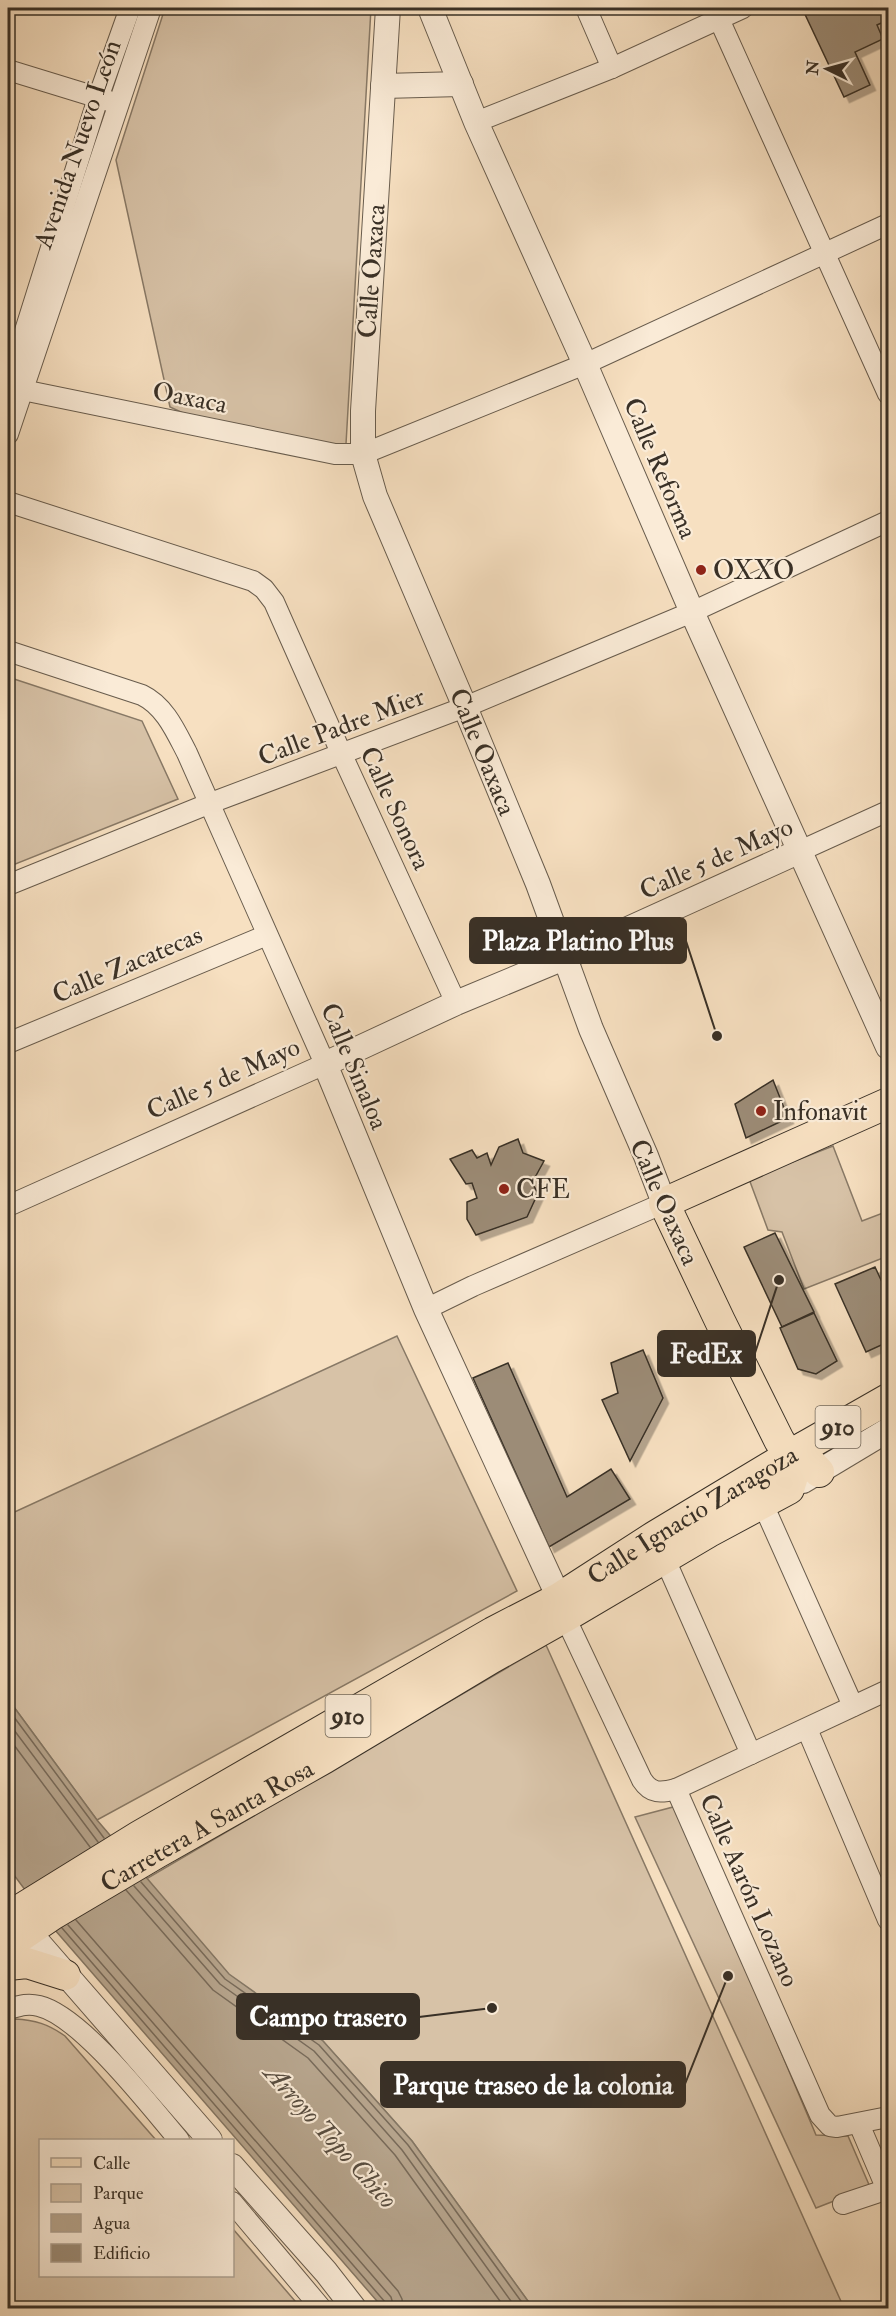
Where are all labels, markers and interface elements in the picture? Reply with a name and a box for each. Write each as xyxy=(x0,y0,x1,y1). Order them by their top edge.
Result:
street label: Avenida Nuevo León xyxy=(27,36,129,254)
north arrow xyxy=(797,39,857,99)
text: N xyxy=(802,59,824,77)
street label: Calle Oaxaca xyxy=(351,203,393,339)
street label: Oaxaca xyxy=(150,375,230,421)
street label: Calle Reforma xyxy=(616,393,704,544)
place label: OXXO xyxy=(713,555,794,587)
marker: OXXO xyxy=(694,563,708,577)
street label: Calle Padre Mier xyxy=(254,680,429,773)
street label: Calle Oaxaca xyxy=(442,684,523,820)
street label: Calle Sonora xyxy=(353,742,438,875)
street label: Calle 5 de Mayo xyxy=(635,811,798,907)
callout: Plaza Platino Plus xyxy=(470,918,686,963)
street label: Calle Zacatecas xyxy=(48,919,207,1011)
text: Plaza Platino Plus xyxy=(482,925,674,958)
street label: Calle Sinaloa xyxy=(313,998,395,1135)
street label: Calle 5 de Mayo xyxy=(142,1031,305,1127)
place label: Infonavit xyxy=(773,1096,868,1128)
marker: Infonavit xyxy=(754,1104,768,1118)
street label: Calle Oaxaca xyxy=(622,1134,706,1271)
place label: CFE xyxy=(516,1174,570,1206)
marker: CFE xyxy=(497,1182,511,1196)
callout: FedEx xyxy=(658,1331,755,1376)
text: FedEx xyxy=(670,1338,743,1371)
road number: 910 xyxy=(816,1406,860,1448)
street label: Calle Ignacio Zaragoza xyxy=(582,1439,804,1592)
road number: 910 xyxy=(326,1695,370,1737)
street label: Carretera A Santa Rosa xyxy=(95,1753,320,1900)
street label: Calle Aarón Lozano xyxy=(692,1789,806,1992)
callout: Campo trasero xyxy=(237,1994,419,2039)
text: Campo trasero xyxy=(249,2001,407,2035)
water label: Arroyo Topo Chico xyxy=(255,2055,404,2215)
callout: Parque traseo de la colonia xyxy=(381,2062,685,2107)
text: Parque traseo de la colonia xyxy=(393,2069,674,2103)
legend xyxy=(39,2139,234,2277)
text: Calle xyxy=(93,2152,131,2175)
text: Parque xyxy=(93,2182,144,2205)
text: Agua xyxy=(92,2212,131,2235)
text: Edificio xyxy=(93,2242,150,2265)

